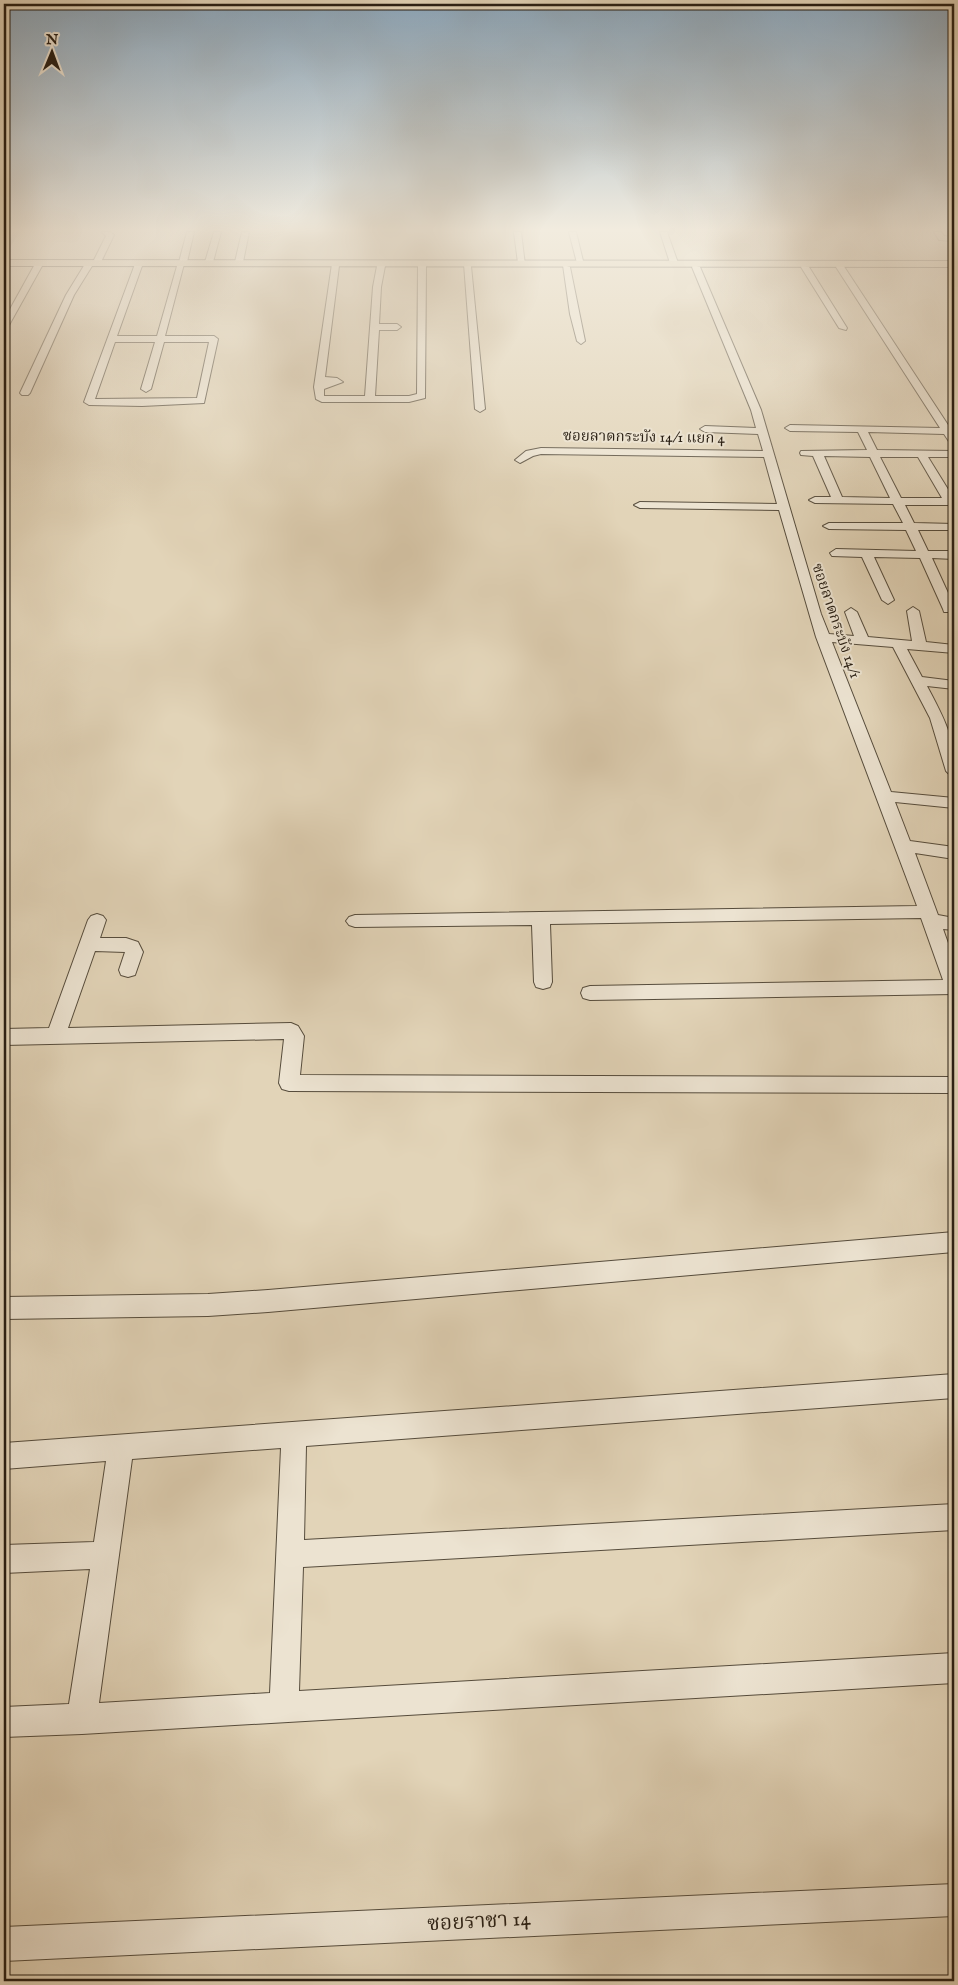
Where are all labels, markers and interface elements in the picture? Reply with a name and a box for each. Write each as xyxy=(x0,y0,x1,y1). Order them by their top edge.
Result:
north arrow xyxy=(28,28,78,78)
text: N xyxy=(45,31,58,49)
street label: ซอยลาดกระบัง 14/1 แยก 4 xyxy=(563,426,726,448)
street label: ซอยลาดกระบัง 14/1 xyxy=(807,561,865,681)
street label: ซอยราชา 14 xyxy=(427,1906,532,1938)

